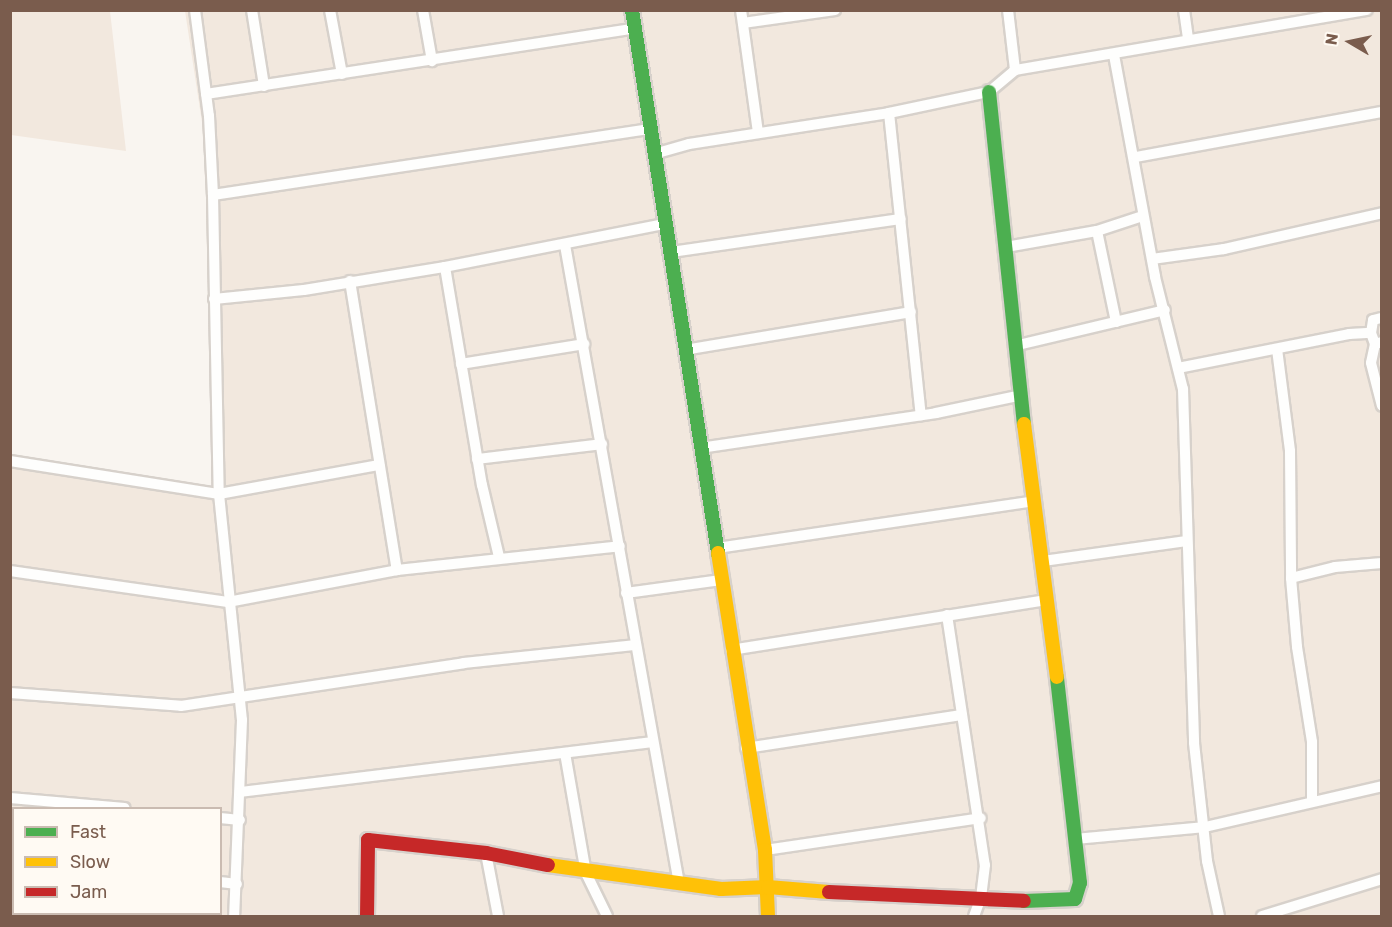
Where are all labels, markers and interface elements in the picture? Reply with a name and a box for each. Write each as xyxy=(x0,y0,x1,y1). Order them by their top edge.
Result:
north arrow xyxy=(1320,12,1380,72)
text: N xyxy=(1321,32,1342,46)
legend xyxy=(12,807,222,915)
text: Fast xyxy=(70,821,106,843)
text: Slow xyxy=(70,851,110,873)
text: Jam xyxy=(70,881,107,903)

